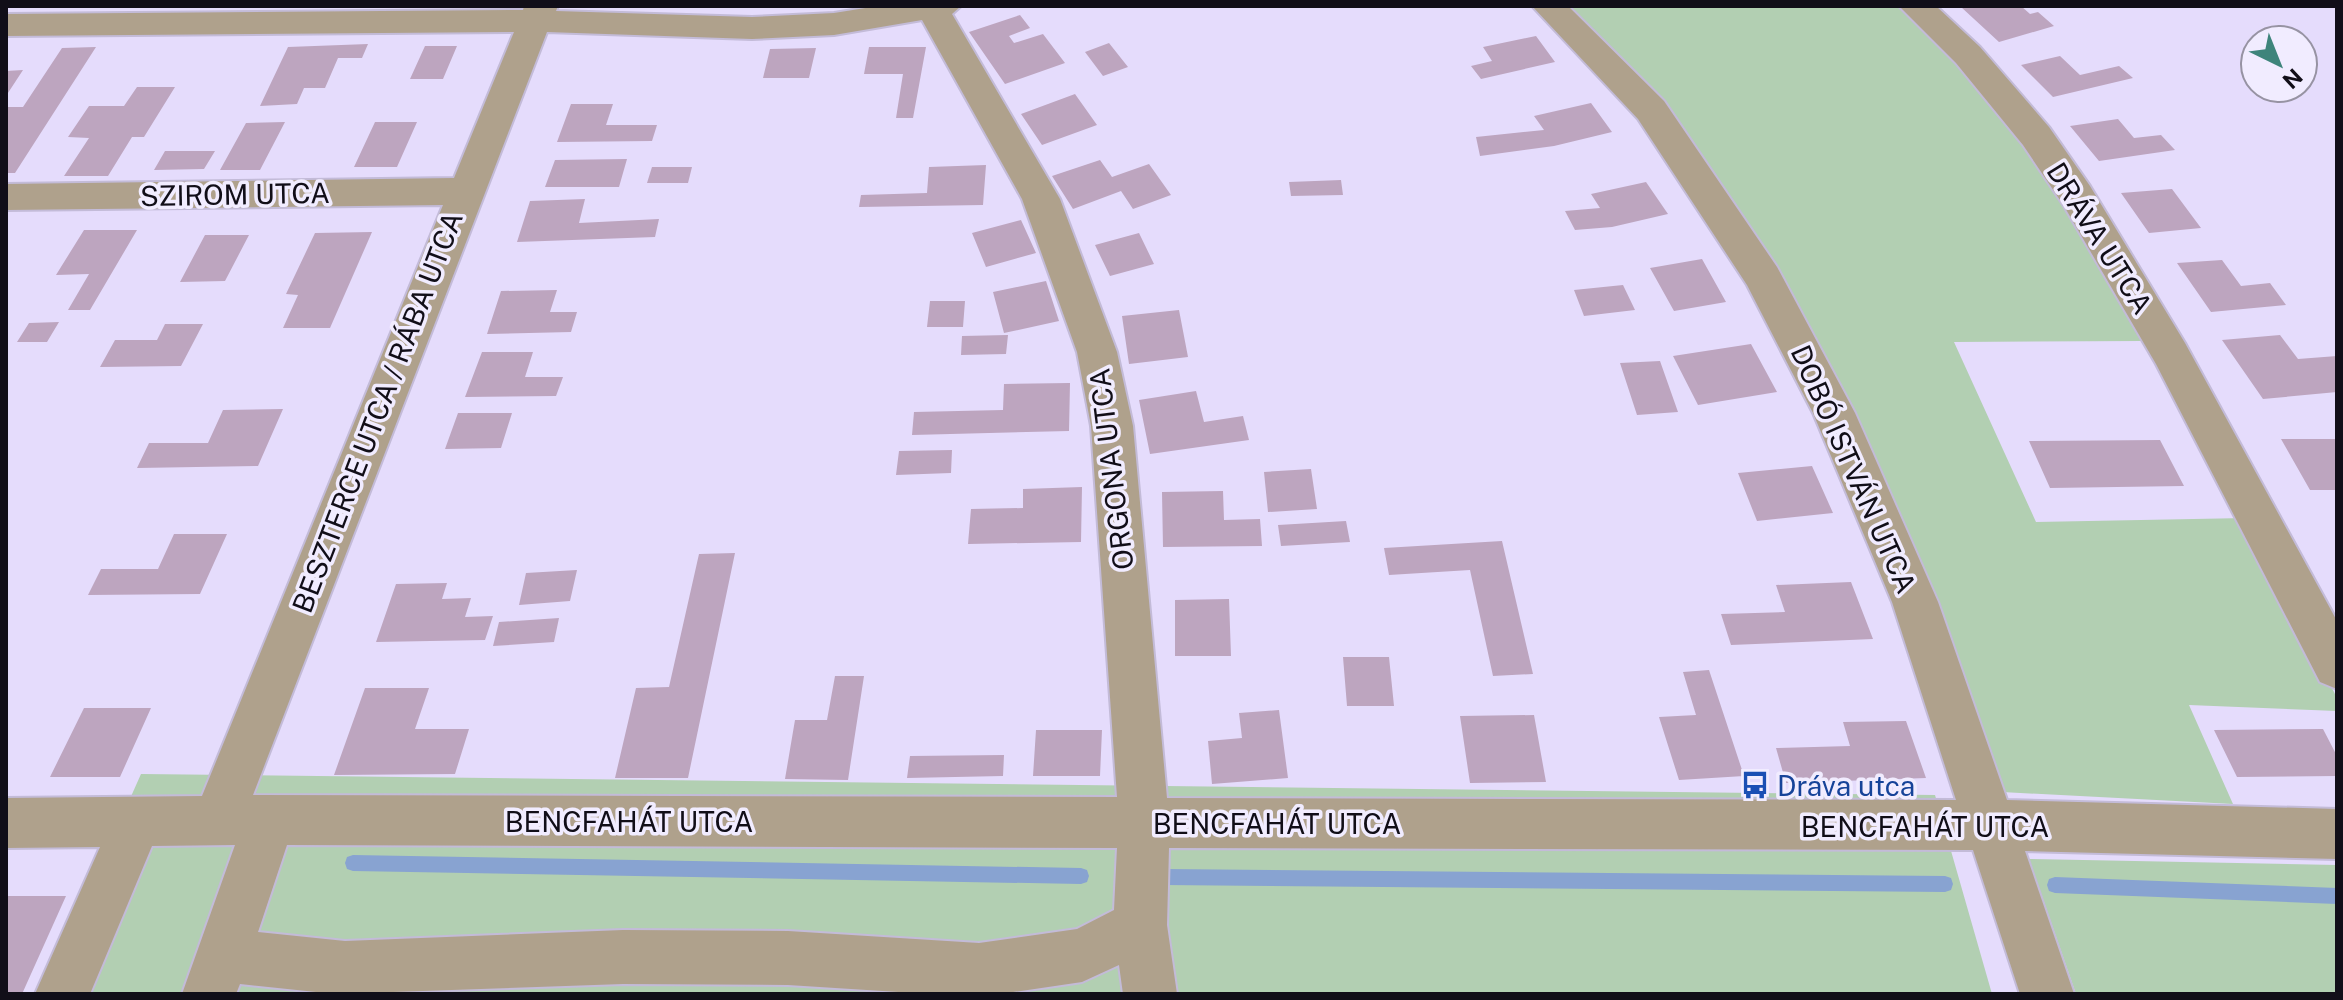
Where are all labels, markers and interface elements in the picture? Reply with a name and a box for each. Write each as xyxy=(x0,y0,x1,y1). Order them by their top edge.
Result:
north arrow xyxy=(2239,24,2319,104)
text: N xyxy=(2277,63,2308,94)
street label: DRÁVA UTCA xyxy=(2040,156,2160,320)
street label: SZIROM UTCA xyxy=(140,176,330,212)
street label: BESZTERCE UTCA / RÁBA UTCA xyxy=(285,207,469,617)
street label: DOBÓ ISTVÁN UTCA xyxy=(1784,340,1924,598)
street label: ORGONA UTCA xyxy=(1082,366,1140,572)
place label: Dráva utca xyxy=(1777,769,1915,802)
bus stop icon: Dráva utca xyxy=(1740,770,1770,800)
street label: BENCFAHÁT UTCA xyxy=(505,805,753,838)
street label: BENCFAHÁT UTCA xyxy=(1153,807,1401,840)
street label: BENCFAHÁT UTCA xyxy=(1801,810,2049,843)

